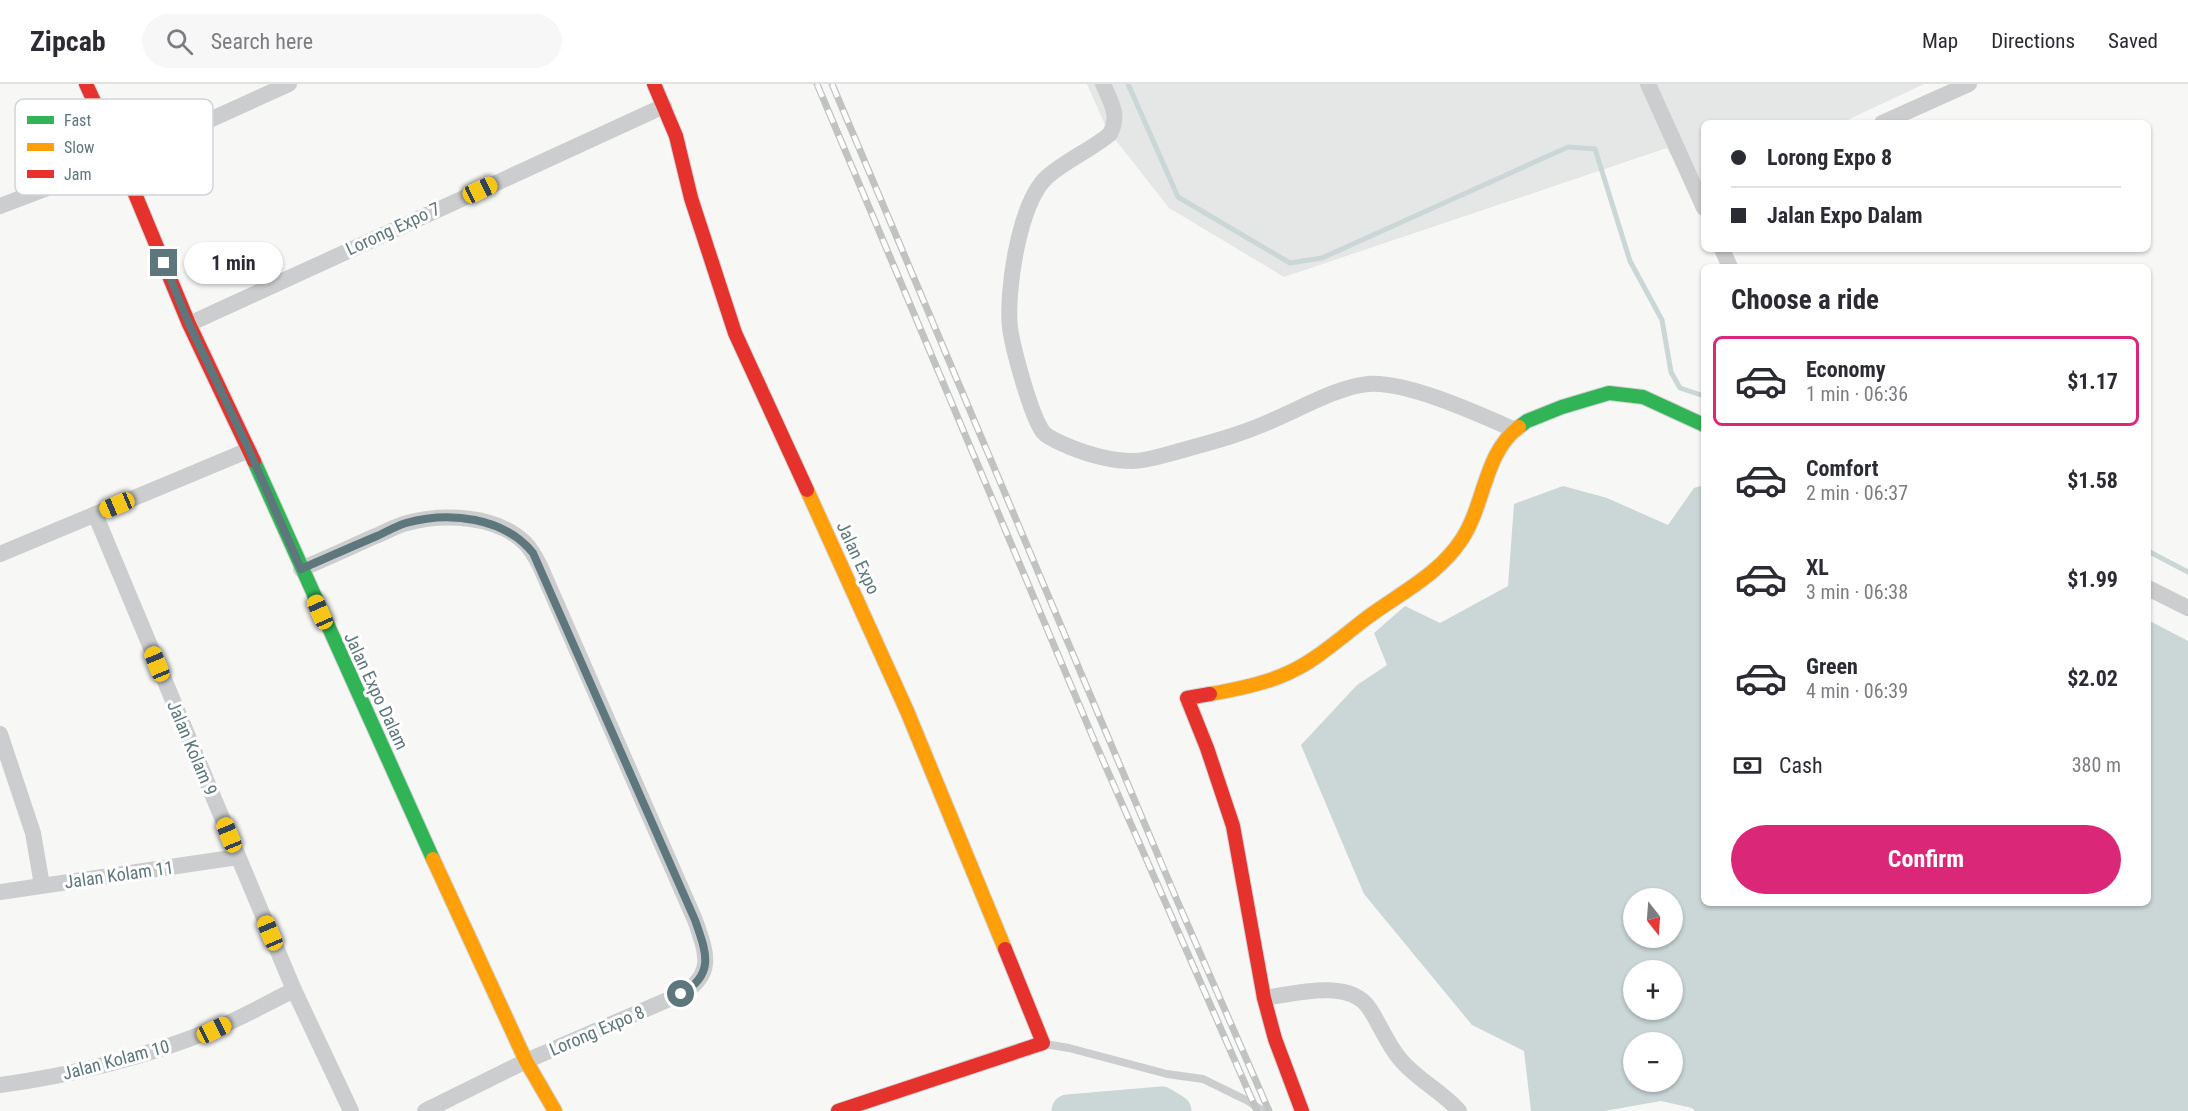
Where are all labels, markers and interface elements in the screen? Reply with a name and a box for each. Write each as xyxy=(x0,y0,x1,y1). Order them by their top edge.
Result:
search box xyxy=(142,14,562,68)
text: Zipcab xyxy=(30,25,106,58)
icon: search xyxy=(163,25,196,58)
text: Search here xyxy=(211,29,313,54)
text: Map xyxy=(1922,29,1958,53)
text: Directions xyxy=(1991,29,2075,53)
text: Saved xyxy=(2108,29,2158,53)
legend xyxy=(15,99,213,195)
text: Fast xyxy=(64,111,91,130)
text: Slow xyxy=(64,138,94,157)
text: Lorong Expo 8 xyxy=(1767,145,1892,170)
text: Jam xyxy=(64,165,91,184)
car xyxy=(460,174,500,206)
street label: Lorong Expo 7 xyxy=(342,198,443,260)
text: Jalan Expo Dalam xyxy=(1767,203,1923,228)
callout: 1 min xyxy=(185,242,284,284)
route end xyxy=(150,249,177,276)
text: 1 min xyxy=(211,251,256,275)
text: Choose a ride xyxy=(1731,284,1879,316)
icon: car xyxy=(1734,354,1788,408)
text: Economy xyxy=(1806,357,1886,382)
text: $1.17 xyxy=(2067,369,2118,394)
text: 1 min · 06:36 xyxy=(1806,382,1908,406)
icon: car xyxy=(1734,453,1788,507)
text: Comfort xyxy=(1806,456,1879,481)
text: $1.58 xyxy=(2067,468,2118,493)
text: 2 min · 06:37 xyxy=(1806,481,1908,505)
car xyxy=(97,490,137,520)
street label: Jalan Expo xyxy=(833,518,884,597)
icon: car xyxy=(1734,552,1788,606)
text: XL xyxy=(1806,555,1829,580)
text: $1.99 xyxy=(2067,567,2118,592)
text: 3 min · 06:38 xyxy=(1806,580,1908,604)
car xyxy=(304,592,336,632)
street label: Jalan Expo Dalam xyxy=(340,629,413,753)
car xyxy=(142,644,172,684)
icon: car xyxy=(1734,651,1788,705)
text: Green xyxy=(1806,654,1858,679)
text: $2.02 xyxy=(2067,666,2118,691)
text: 4 min · 06:39 xyxy=(1806,679,1908,703)
street label: Jalan Kolam 9 xyxy=(163,697,222,798)
icon: cash xyxy=(1731,749,1764,782)
text: Cash xyxy=(1779,753,1823,778)
text: 380 m xyxy=(2072,753,2121,777)
car xyxy=(214,815,244,855)
button: Confirm xyxy=(1731,825,2121,894)
street label: Jalan Kolam 11 xyxy=(63,856,175,893)
north arrow xyxy=(1623,888,1683,948)
map controls xyxy=(1623,888,1683,1092)
car xyxy=(255,913,285,953)
button: + xyxy=(1623,960,1683,1020)
route start xyxy=(667,980,694,1007)
street label: Lorong Expo 8 xyxy=(546,1001,648,1060)
car xyxy=(194,1014,234,1046)
button: − xyxy=(1623,1032,1683,1092)
street label: Jalan Kolam 10 xyxy=(60,1035,172,1084)

